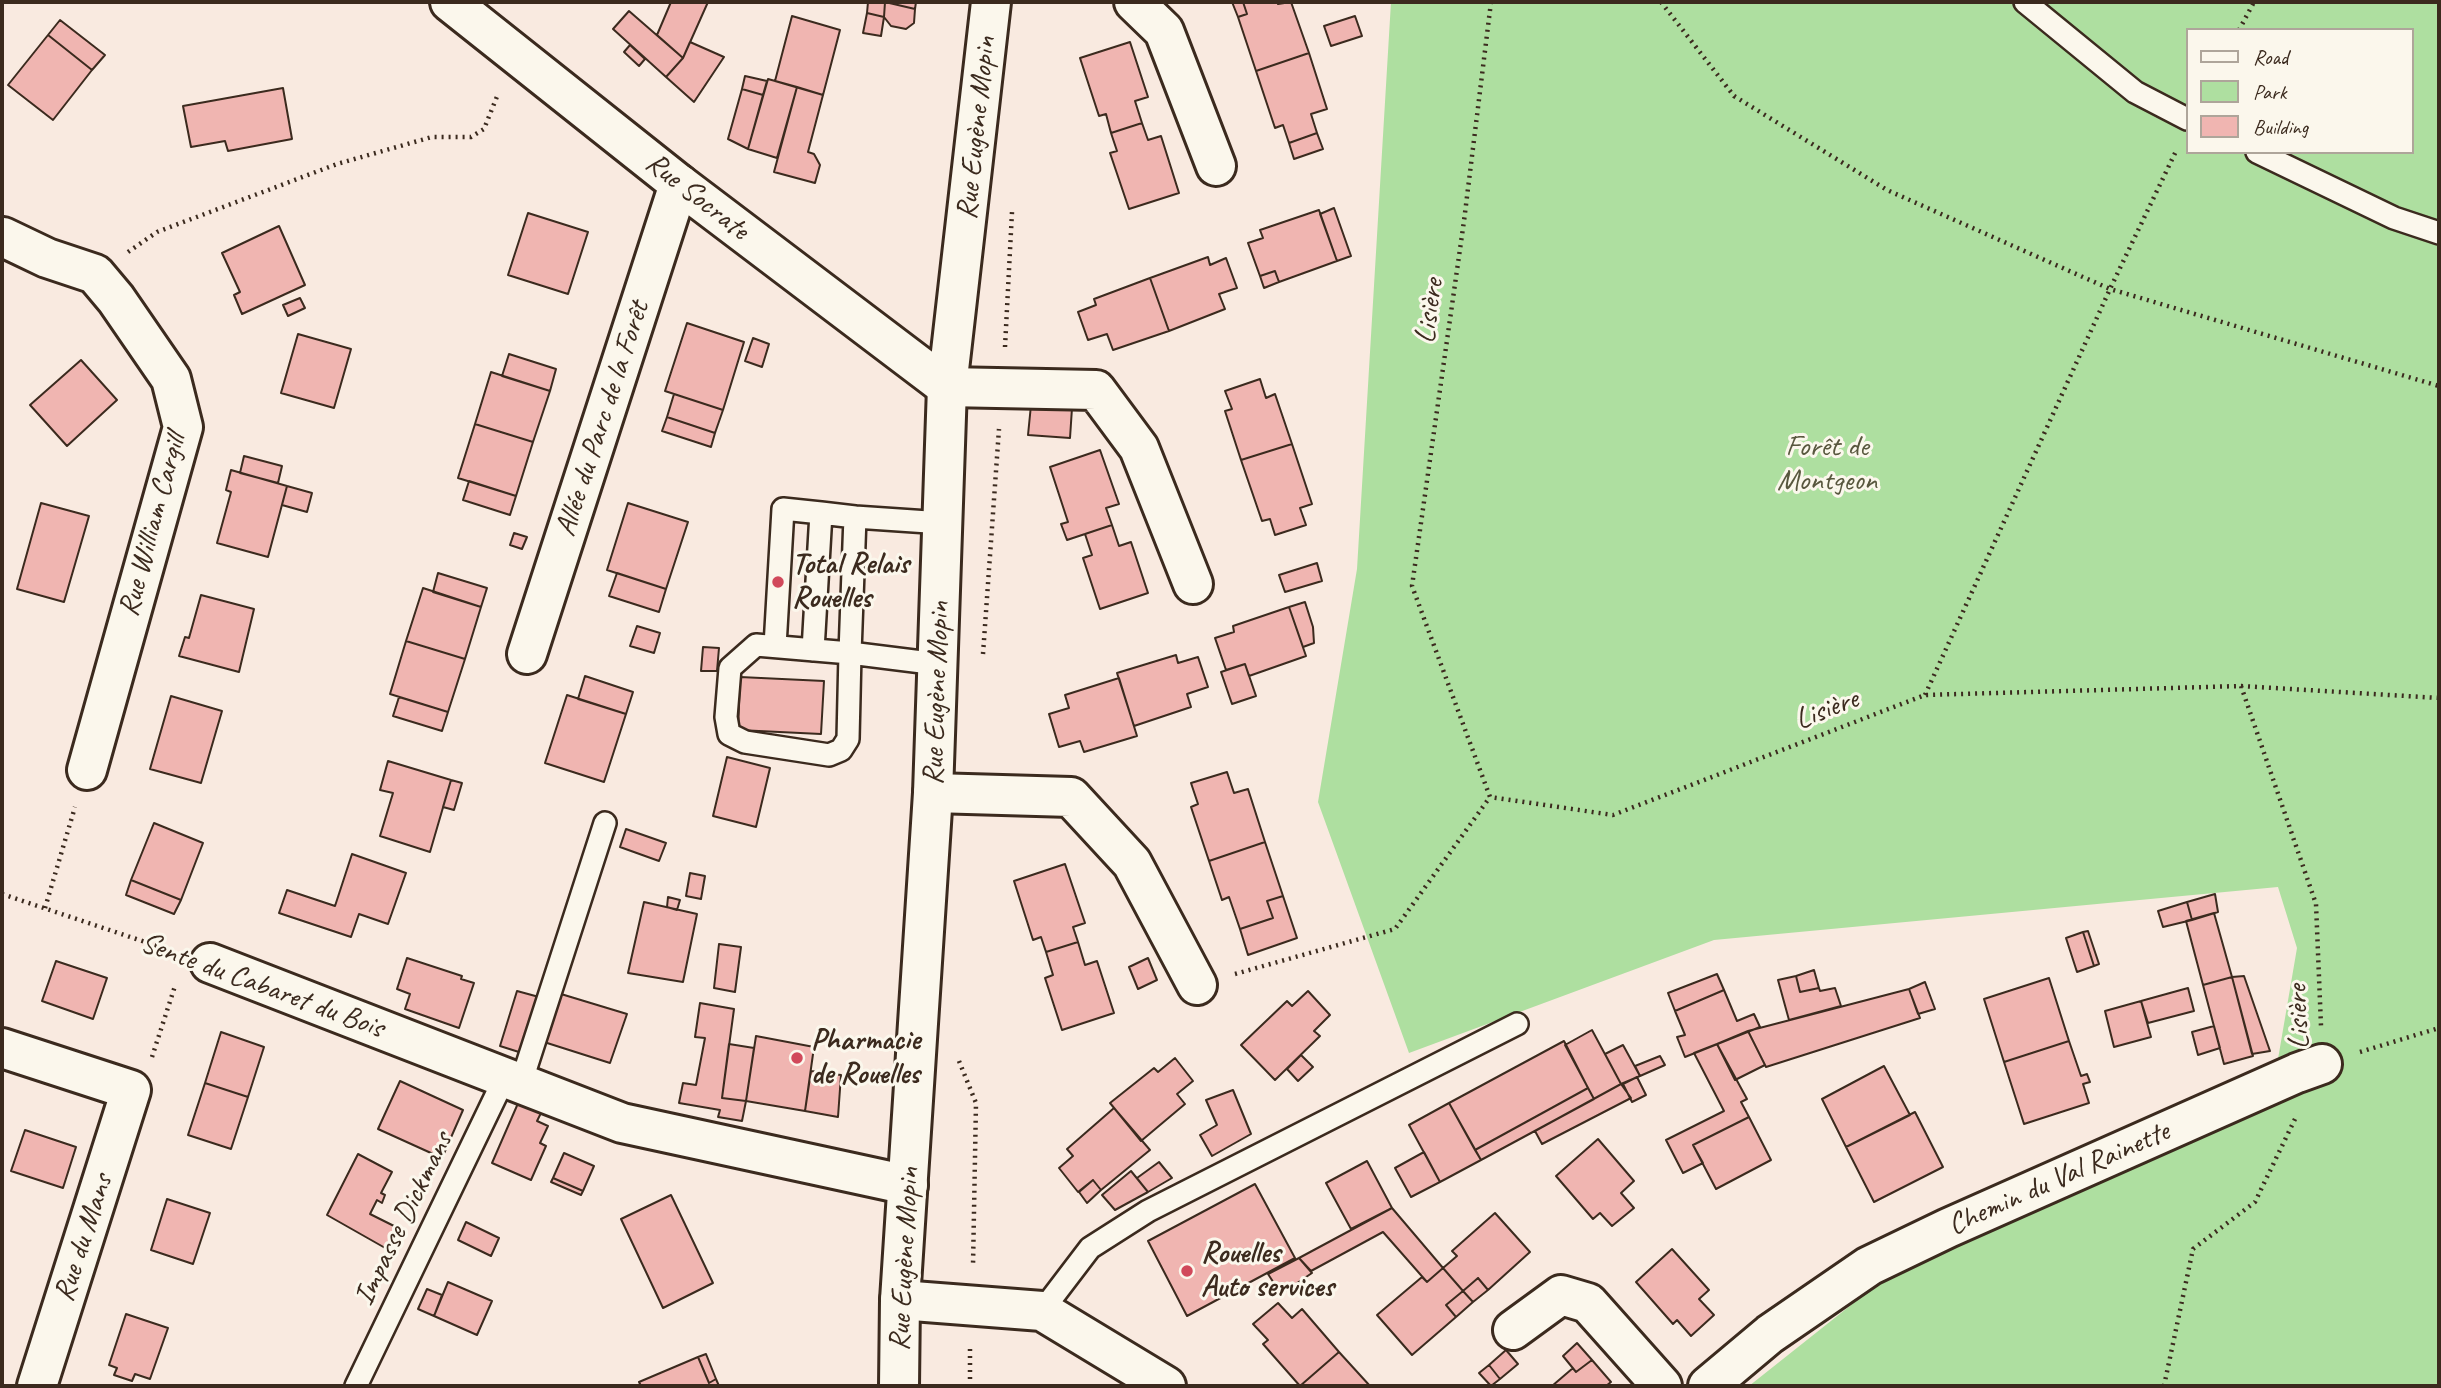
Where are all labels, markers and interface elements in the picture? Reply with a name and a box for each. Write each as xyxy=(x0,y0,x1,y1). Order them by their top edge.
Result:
legend xyxy=(2186,28,2413,154)
street label: Rue Eugène Mopin xyxy=(949,35,1005,221)
text: Road xyxy=(2253,44,2288,70)
text: Park xyxy=(2253,79,2286,105)
text: Building xyxy=(2253,114,2308,140)
street label: Rue Socrate xyxy=(638,145,756,249)
street label: Lisière xyxy=(1408,276,1452,346)
street label: Allée du Parc de la Forêt xyxy=(548,297,658,541)
park label: Forêt de Montgeon xyxy=(1777,429,1877,499)
street label: Rue William Cargill xyxy=(111,430,195,620)
place label: Total Relais Rouelles xyxy=(792,547,909,618)
marker: Total Relais Rouelles xyxy=(770,574,786,590)
street label: Rue Eugène Mopin xyxy=(916,601,958,785)
street label: Lisière xyxy=(1790,682,1864,738)
street label: Sente du Cabaret du Bois xyxy=(136,925,388,1047)
street label: Lisière xyxy=(2280,984,2318,1050)
place label: Pharmacie de Rouelles xyxy=(811,1023,920,1094)
marker: Pharmacie de Rouelles xyxy=(789,1050,805,1066)
street label: Chemin du Val Rainette xyxy=(1943,1114,2175,1244)
street label: Impasse Dickmans xyxy=(347,1126,461,1312)
street label: Rue Eugène Mopin xyxy=(882,1166,928,1352)
street label: Rue du Mans xyxy=(47,1170,121,1306)
place label: Rouelles Auto services xyxy=(1201,1236,1334,1306)
marker: Rouelles Auto services xyxy=(1179,1263,1195,1279)

